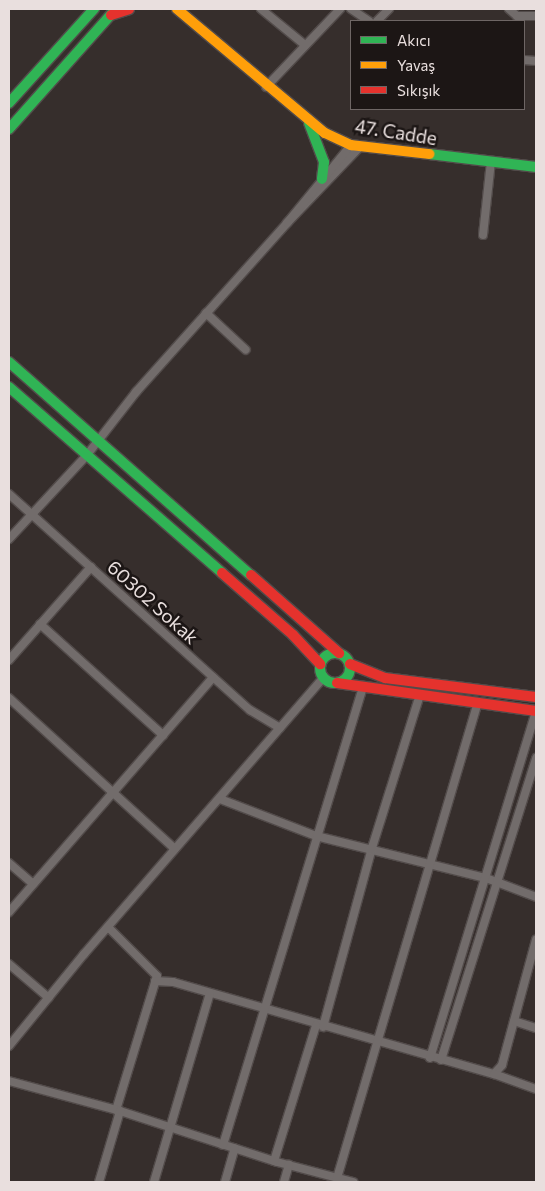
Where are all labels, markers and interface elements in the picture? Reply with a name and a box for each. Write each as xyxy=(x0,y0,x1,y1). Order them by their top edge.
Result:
legend xyxy=(350,20,525,110)
text: Akıcı xyxy=(397,31,431,49)
text: Yavaş xyxy=(397,56,435,74)
text: Sıkışık xyxy=(397,81,440,99)
street label: 47. Cadde xyxy=(353,114,439,150)
street label: 60302 Sokak xyxy=(103,555,203,649)

